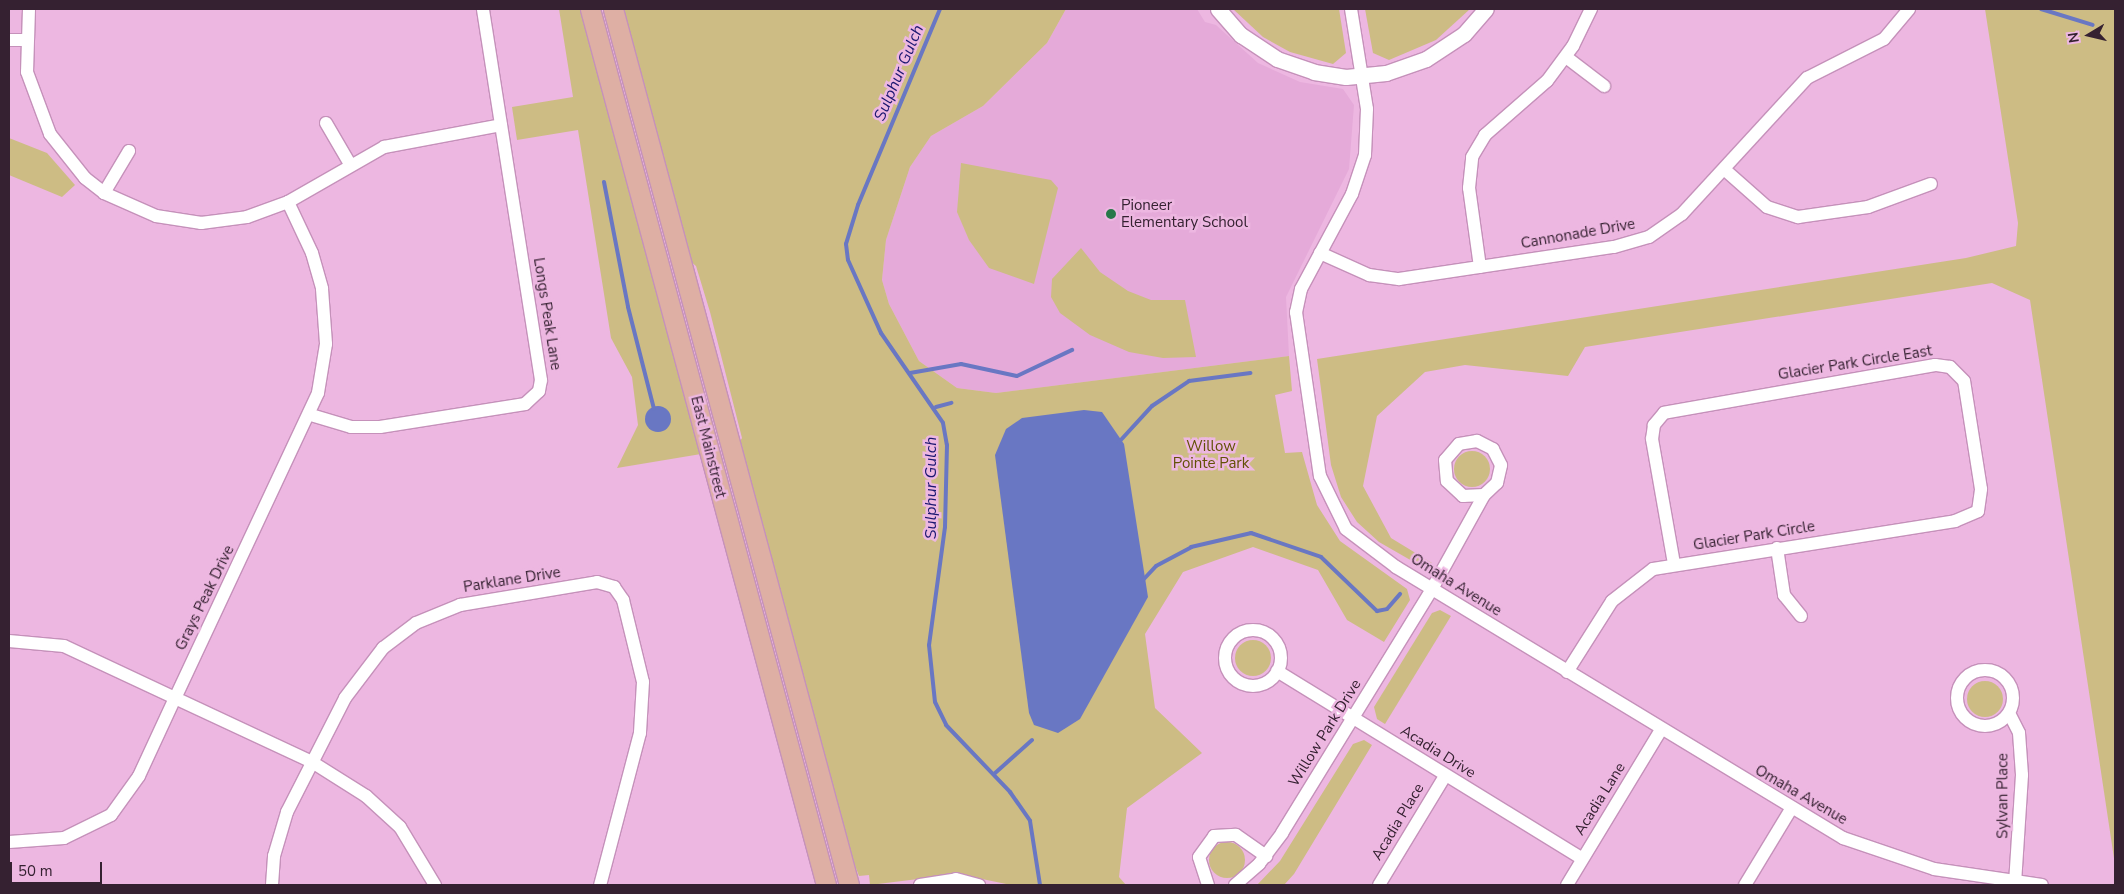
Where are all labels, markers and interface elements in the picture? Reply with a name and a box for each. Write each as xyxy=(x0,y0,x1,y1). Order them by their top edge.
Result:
north arrow xyxy=(2064,10,2114,60)
water label: Sulphur Gulch xyxy=(870,22,928,124)
text: N xyxy=(2063,31,2084,44)
place label: Pioneer Elementary School xyxy=(1121,196,1248,231)
marker: Pioneer Elementary School xyxy=(1105,208,1117,220)
street label: Cannonade Drive xyxy=(1519,215,1637,253)
street label: Longs Peak Lane xyxy=(529,256,565,372)
street label: Glacier Park Circle East xyxy=(1777,342,1933,384)
street label: East Mainstreet xyxy=(687,394,729,500)
water label: Sulphur Gulch xyxy=(921,437,941,539)
park label: Willow Pointe Park xyxy=(1173,437,1249,472)
street label: Glacier Park Circle xyxy=(1692,518,1816,554)
street label: Grays Peak Drive xyxy=(172,543,238,653)
street label: Omaha Avenue xyxy=(1407,550,1505,620)
street label: Parklane Drive xyxy=(462,563,562,597)
street label: Willow Park Drive xyxy=(1285,676,1365,790)
street label: Acadia Drive xyxy=(1397,722,1479,782)
street label: Sylvan Place xyxy=(1994,753,2012,839)
street label: Acadia Lane xyxy=(1571,759,1629,839)
street label: Omaha Avenue xyxy=(1752,761,1850,829)
street label: Acadia Place xyxy=(1368,780,1428,864)
scale bar xyxy=(12,852,105,884)
text: 50 m xyxy=(18,861,53,881)

